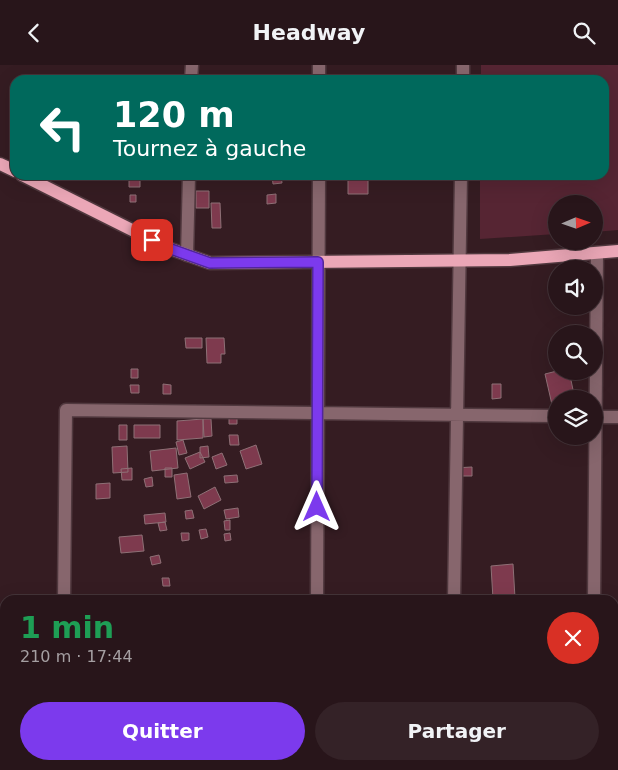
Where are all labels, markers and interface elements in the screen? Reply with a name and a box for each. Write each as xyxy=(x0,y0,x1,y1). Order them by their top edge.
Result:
icon: back xyxy=(20,19,48,47)
icon: search xyxy=(570,19,598,47)
text: Headway xyxy=(253,20,365,45)
icon: left xyxy=(30,95,95,160)
text: 120 m xyxy=(113,95,235,135)
text: Tournez à gauche xyxy=(113,136,306,161)
north arrow xyxy=(548,195,602,250)
map controls xyxy=(548,195,603,445)
pin xyxy=(131,219,173,261)
icon: arrive xyxy=(138,226,166,254)
button: sound xyxy=(548,260,603,315)
button: search xyxy=(548,325,603,380)
button: layers xyxy=(548,390,603,445)
position arrow xyxy=(290,480,342,532)
text: 1 min xyxy=(20,610,114,645)
button: close xyxy=(547,612,599,664)
text: 210 m · 17:44 xyxy=(20,647,133,666)
button: Quitter xyxy=(20,702,305,760)
button: Partager xyxy=(315,702,599,760)

